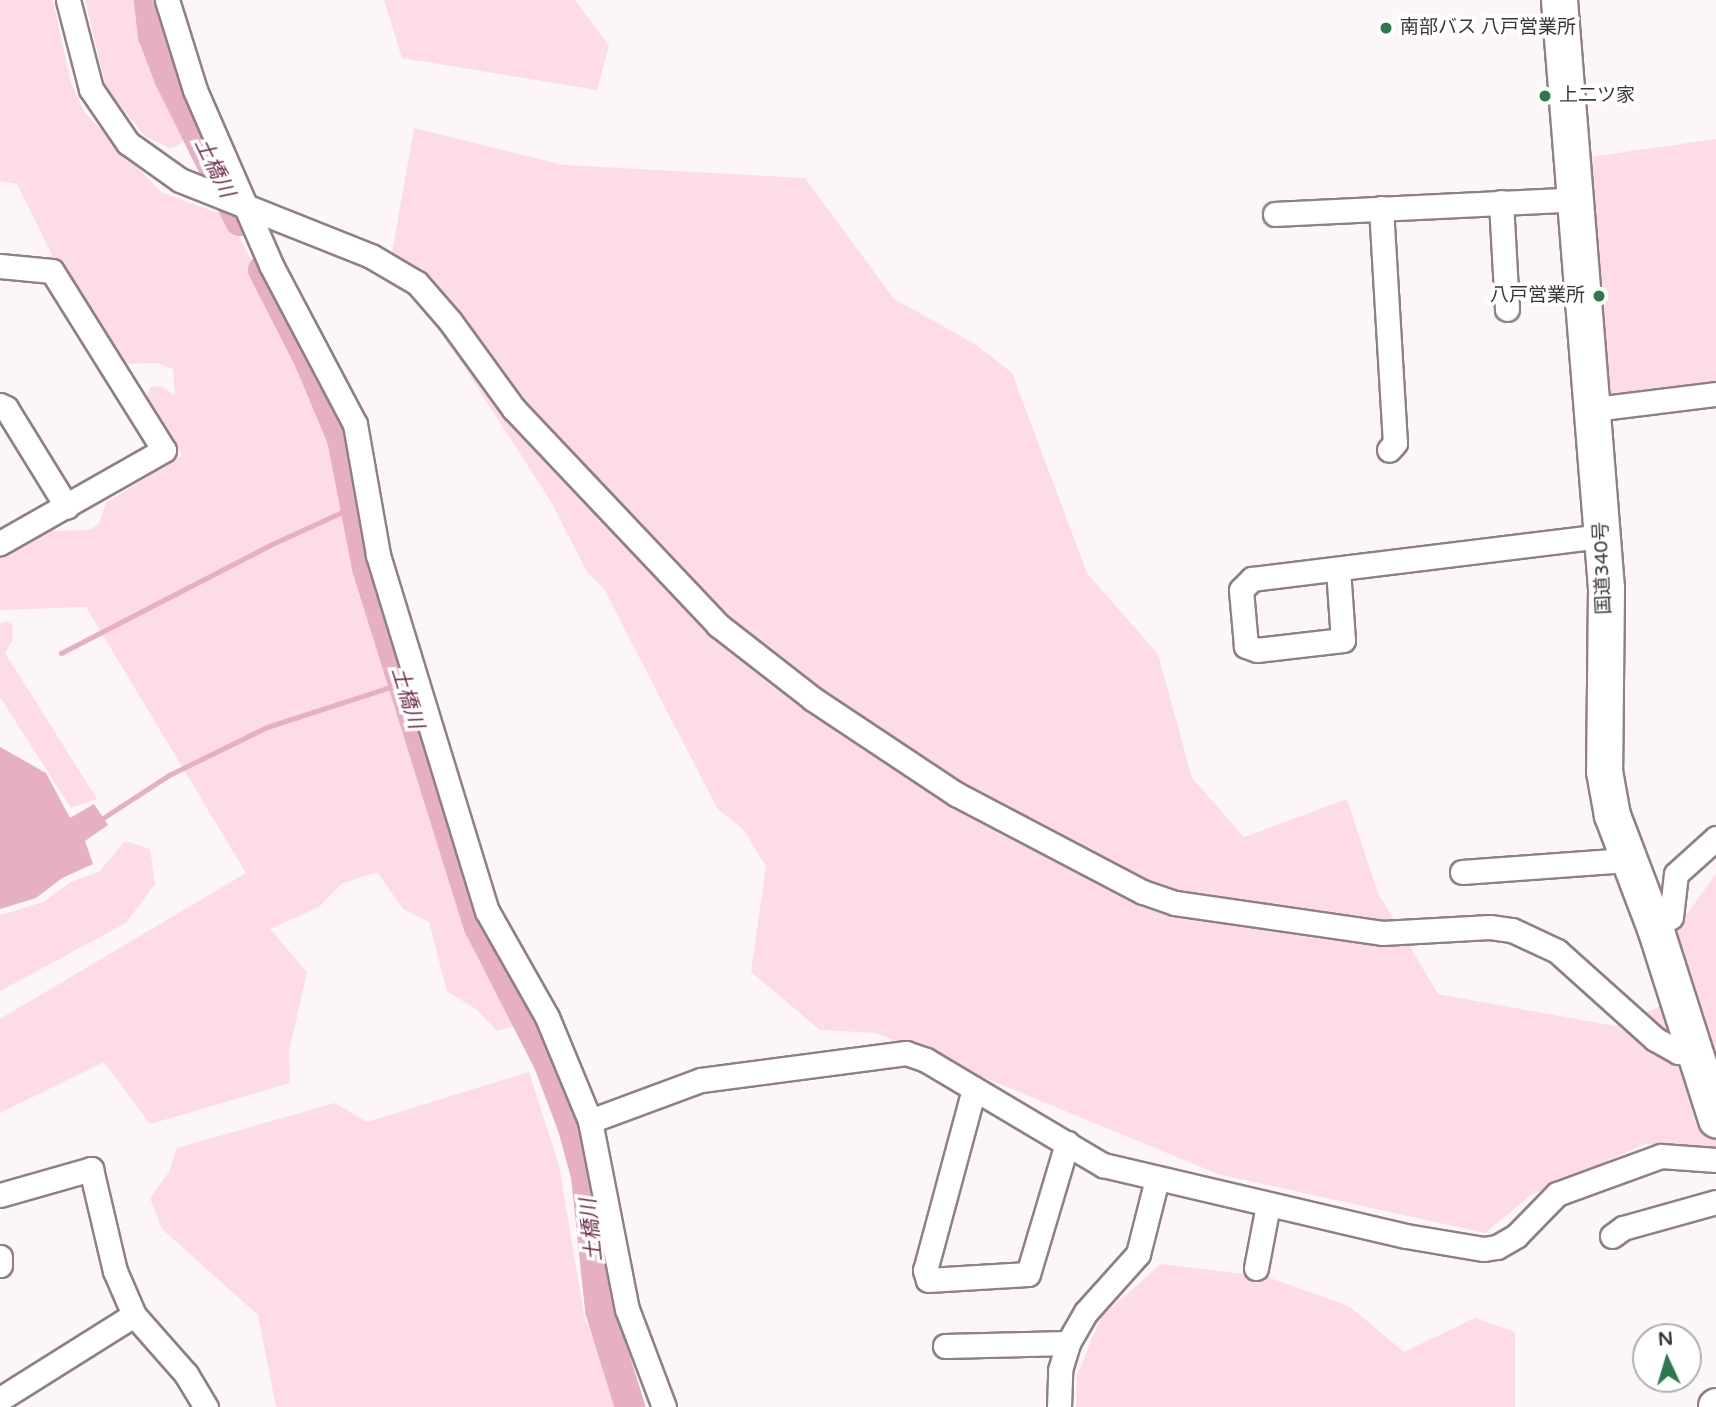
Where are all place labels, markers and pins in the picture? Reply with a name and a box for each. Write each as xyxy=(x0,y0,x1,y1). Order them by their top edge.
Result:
place label: 南部バス 八戸営業所 xyxy=(1400,17,1576,39)
marker: 南部バス 八戸営業所 xyxy=(1378,20,1394,36)
place label: 上二ツ家 xyxy=(1559,85,1635,107)
marker: 上二ツ家 xyxy=(1537,88,1553,104)
place label: 八戸営業所 xyxy=(1490,285,1585,307)
marker: 八戸営業所 xyxy=(1591,288,1607,304)

